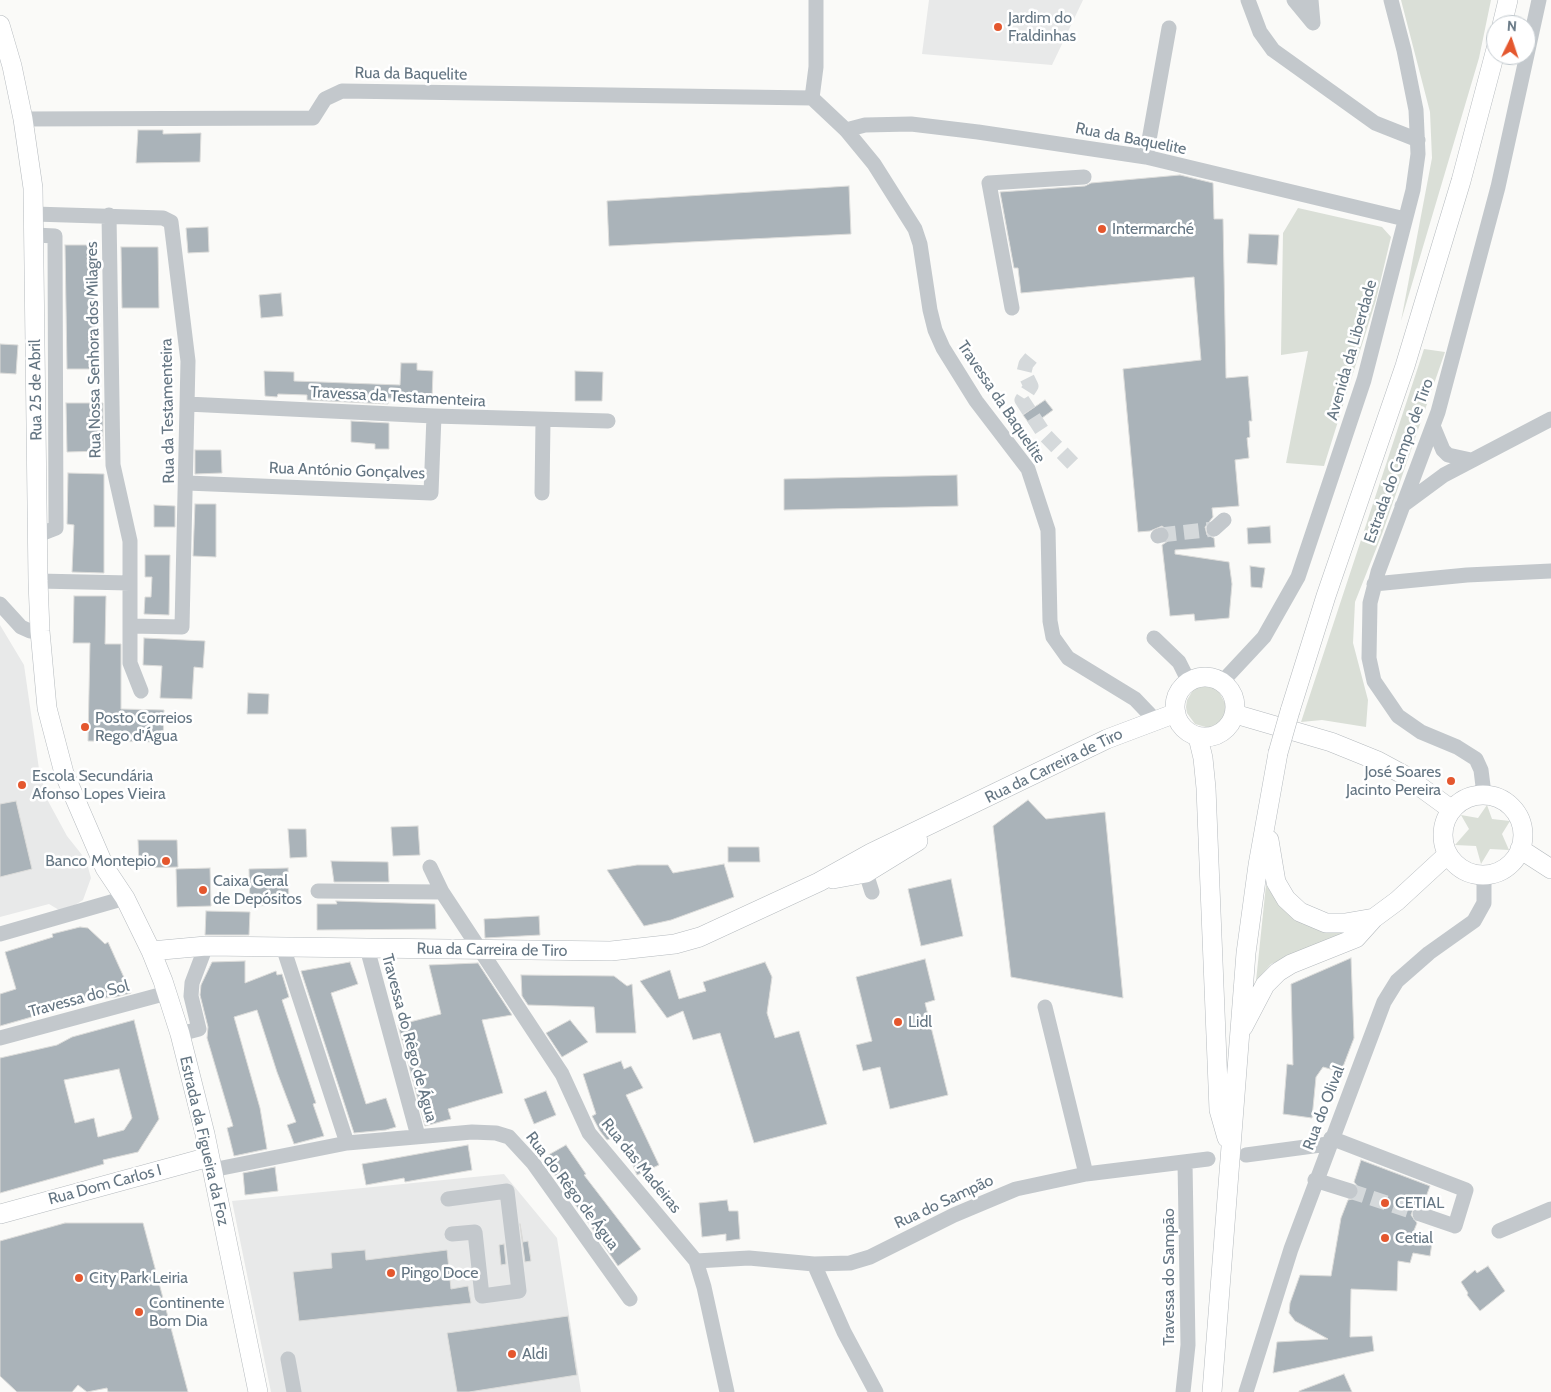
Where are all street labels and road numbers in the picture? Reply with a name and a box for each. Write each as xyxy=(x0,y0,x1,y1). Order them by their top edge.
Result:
street label: Rua da Baquelite xyxy=(354,63,468,85)
street label: Rua da Baquelite xyxy=(1074,119,1188,159)
street label: Rua Nossa Senhora dos Milagres xyxy=(83,241,105,459)
street label: Avenida da Liberdade xyxy=(1323,278,1381,422)
street label: Travessa da Baquelite xyxy=(953,337,1049,467)
street label: Rua da Testamenteira xyxy=(157,338,179,484)
street label: Rua 25 de Abril xyxy=(26,339,46,441)
street label: Estrada do Campo de Tiro xyxy=(1360,376,1438,546)
street label: Travessa da Testamenteira xyxy=(310,383,486,411)
street label: Rua António Gonçalves xyxy=(269,459,425,483)
street label: Rua da Carreira de Tiro xyxy=(982,724,1126,808)
street label: Rua da Carreira de Tiro xyxy=(417,939,567,961)
street label: Travessa do Rêgo de Água xyxy=(377,952,441,1124)
street label: Travessa do Sol xyxy=(27,976,131,1022)
street label: Estrada da Figueira da Foz xyxy=(175,1054,233,1228)
street label: Rua do Olival xyxy=(1299,1063,1349,1153)
street label: Rua das Madeiras xyxy=(597,1115,685,1217)
street label: Rua do Rêgo de Água xyxy=(521,1128,623,1254)
street label: Rua Dom Carlos I xyxy=(46,1161,164,1209)
street label: Rua do Sampão xyxy=(892,1171,996,1233)
street label: Travessa do Sampão xyxy=(1159,1208,1179,1346)

